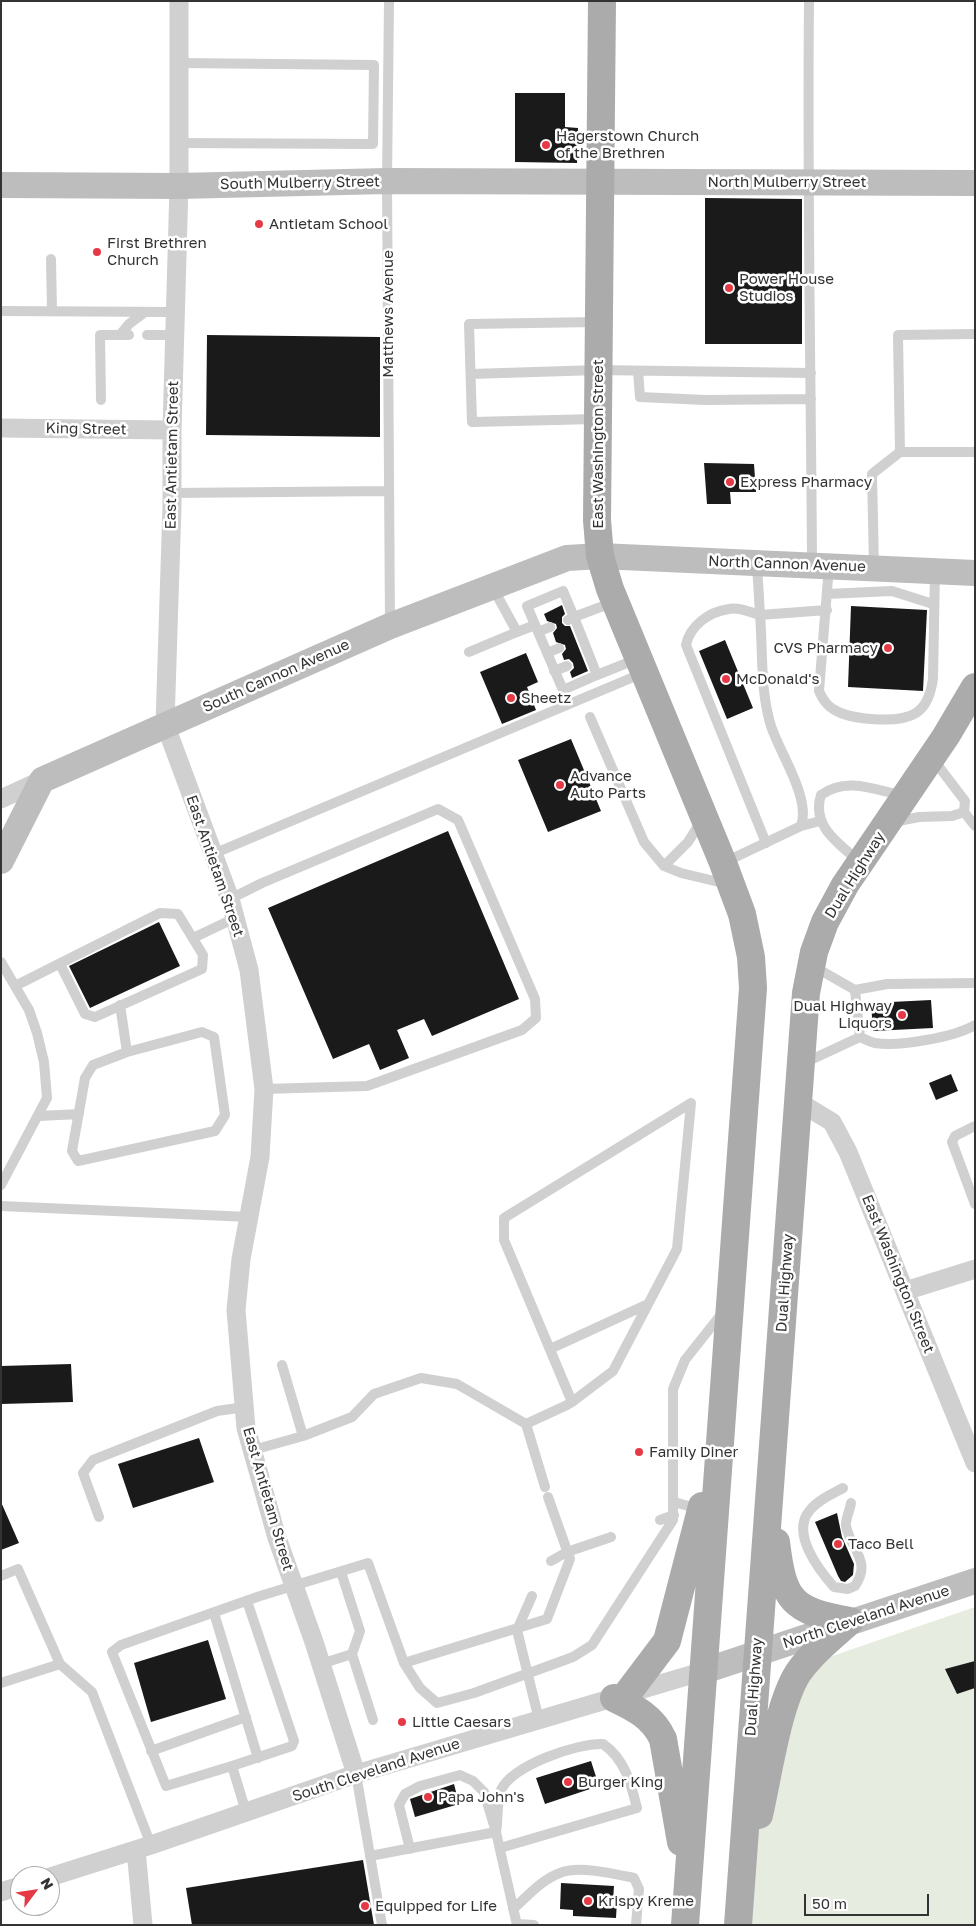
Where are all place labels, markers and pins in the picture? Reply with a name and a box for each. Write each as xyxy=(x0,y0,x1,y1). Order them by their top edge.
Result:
place label: Hagerstown Church of the Brethren xyxy=(556,127,699,162)
marker: Hagerstown Church of the Brethren xyxy=(540,139,552,151)
place label: Antietam School xyxy=(269,215,388,233)
marker: Antietam School xyxy=(253,218,265,230)
place label: First Brethren Church xyxy=(107,234,207,269)
marker: First Brethren Church xyxy=(91,246,103,258)
place label: Power House Studios xyxy=(739,270,834,305)
marker: Power House Studios xyxy=(723,282,735,294)
place label: Express Pharmacy xyxy=(740,473,872,491)
marker: Express Pharmacy xyxy=(724,476,736,488)
place label: CVS Pharmacy xyxy=(774,639,878,657)
marker: CVS Pharmacy xyxy=(882,642,894,654)
place label: McDonald's xyxy=(736,670,819,688)
marker: McDonald's xyxy=(720,673,732,685)
place label: Sheetz xyxy=(521,689,571,707)
marker: Sheetz xyxy=(505,692,517,704)
place label: Advance Auto Parts xyxy=(570,767,646,802)
marker: Advance Auto Parts xyxy=(554,779,566,791)
place label: Dual Highway Liquors xyxy=(793,997,892,1032)
marker: Dual Highway Liquors xyxy=(896,1009,908,1021)
place label: Family Diner xyxy=(649,1443,738,1461)
marker: Family Diner xyxy=(633,1446,645,1458)
place label: Taco Bell xyxy=(848,1535,914,1553)
marker: Taco Bell xyxy=(832,1538,844,1550)
place label: Little Caesars xyxy=(412,1713,511,1731)
marker: Little Caesars xyxy=(396,1716,408,1728)
place label: Burger King xyxy=(578,1773,663,1791)
marker: Burger King xyxy=(562,1776,574,1788)
place label: Papa John's xyxy=(438,1788,524,1806)
marker: Papa John's xyxy=(422,1791,434,1803)
place label: Krispy Kreme xyxy=(598,1892,694,1910)
marker: Krispy Kreme xyxy=(582,1895,594,1907)
place label: Equipped for Life xyxy=(375,1897,497,1915)
marker: Equipped for Life xyxy=(359,1900,371,1912)

